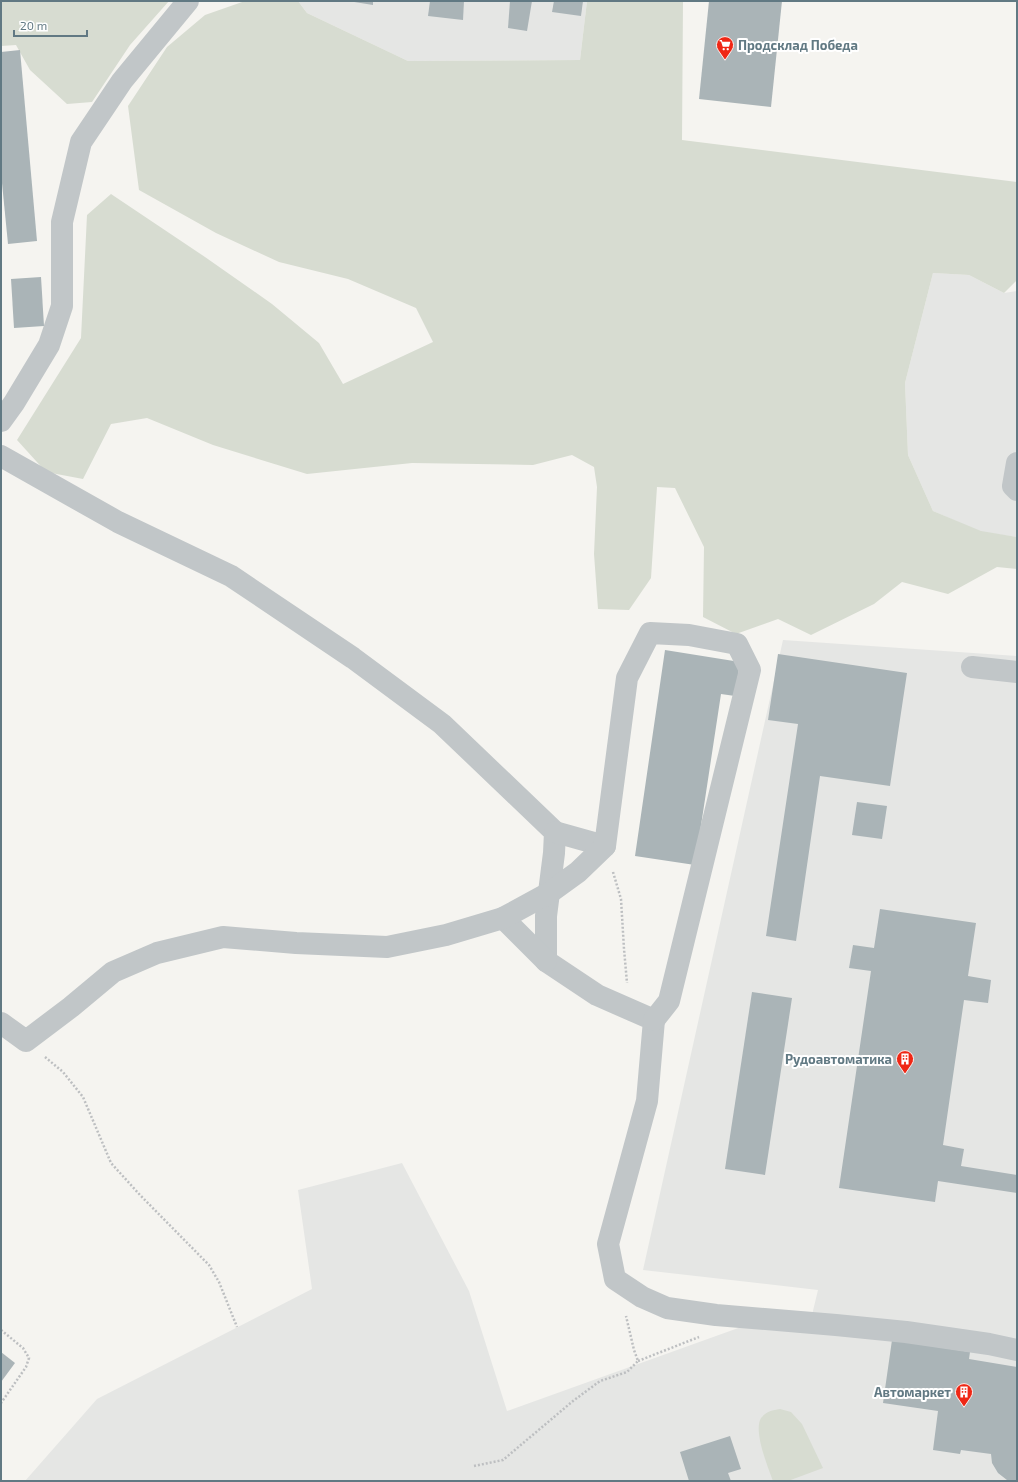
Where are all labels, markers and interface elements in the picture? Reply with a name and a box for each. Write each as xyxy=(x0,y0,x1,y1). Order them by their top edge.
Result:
scale bar xyxy=(14,12,87,38)
text: 20 m xyxy=(20,18,47,32)
supermarket icon: Продсклад Победа xyxy=(715,35,735,60)
place label: Продсклад Победа xyxy=(738,37,858,53)
building icon: Рудоавтоматика xyxy=(895,1049,915,1074)
place label: Рудоавтоматика xyxy=(785,1051,892,1067)
building icon: Автомаркет xyxy=(954,1382,974,1407)
place label: Автомаркет xyxy=(874,1384,951,1400)

